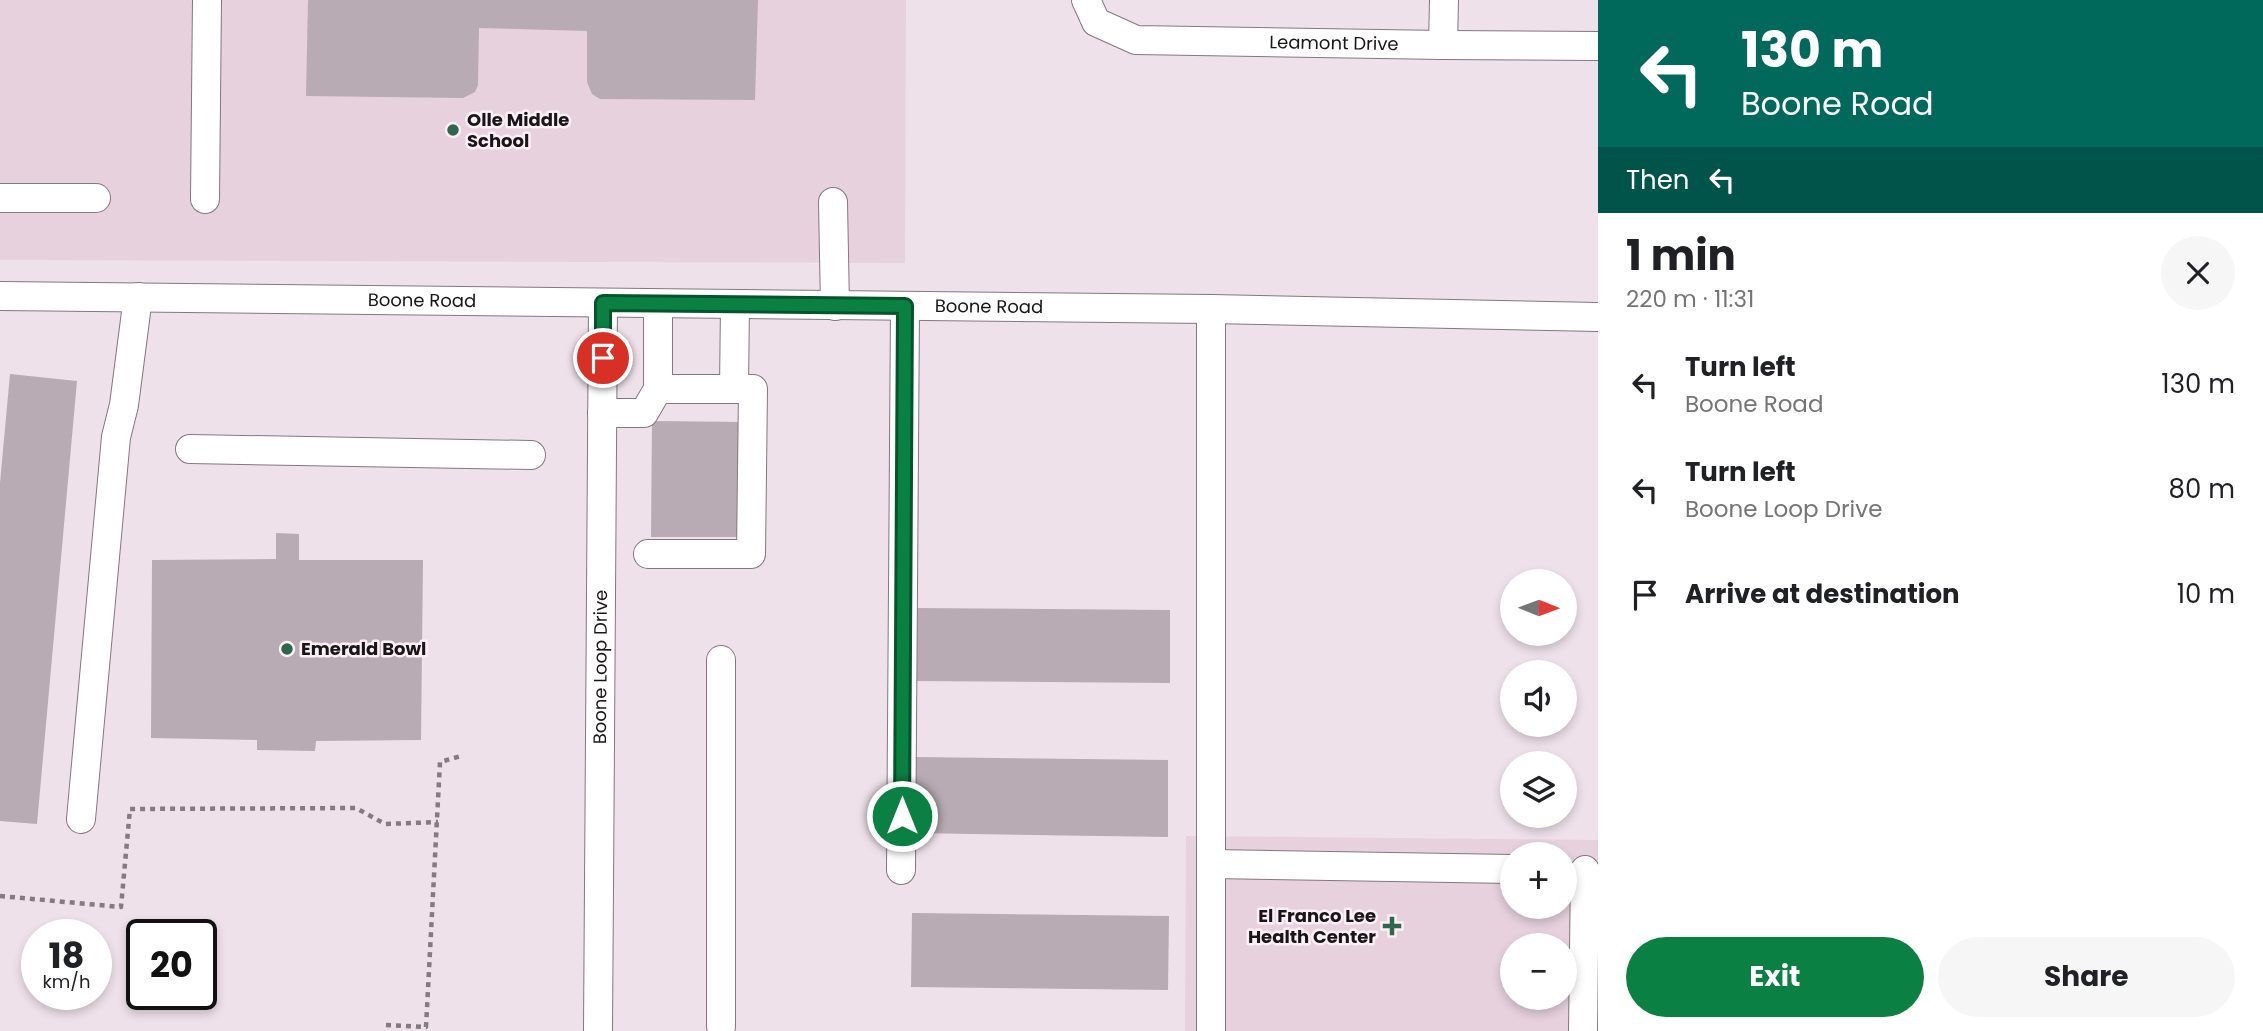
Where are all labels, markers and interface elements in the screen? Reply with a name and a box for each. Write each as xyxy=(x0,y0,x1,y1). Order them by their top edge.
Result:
text: 130 m xyxy=(1741,16,1883,84)
icon: left xyxy=(1626,28,1717,119)
street label: Leamont Drive xyxy=(1269,29,1399,56)
text: Boone Road xyxy=(1741,81,1934,126)
place label: Olle Middle School xyxy=(467,107,569,153)
marker: Olle Middle School xyxy=(445,122,461,138)
icon: left xyxy=(1703,161,1741,199)
text: Then xyxy=(1626,162,1689,198)
text: 1 min xyxy=(1626,226,1736,285)
button: close xyxy=(2161,236,2235,310)
text: 220 m · 11:31 xyxy=(1626,283,1754,315)
street label: Boone Road xyxy=(368,287,476,313)
street label: Boone Road xyxy=(935,293,1043,319)
pin xyxy=(573,328,633,388)
icon: arrive xyxy=(584,339,622,377)
text: Turn left xyxy=(1685,349,1796,385)
icon: left xyxy=(1626,366,1664,404)
text: 130 m xyxy=(2161,366,2235,402)
text: Boone Road xyxy=(1685,388,1823,420)
text: Turn left xyxy=(1685,454,1796,490)
icon: left xyxy=(1626,471,1664,509)
text: 80 m xyxy=(2169,471,2235,507)
text: Boone Loop Drive xyxy=(1685,493,1882,525)
north arrow xyxy=(1500,569,1577,646)
map controls xyxy=(1500,569,1577,1010)
icon: arrive xyxy=(1626,576,1664,614)
text: Arrive at destination xyxy=(1685,576,1960,612)
text: 10 m xyxy=(2177,576,2235,612)
street label: Boone Loop Drive xyxy=(587,590,613,744)
place label: Emerald Bowl xyxy=(301,636,426,661)
marker: Emerald Bowl xyxy=(279,641,295,657)
button: sound xyxy=(1500,660,1577,737)
button: layers xyxy=(1500,751,1577,828)
position arrow xyxy=(865,779,939,853)
button: + xyxy=(1500,842,1577,919)
place label: El Franco Lee Health Center xyxy=(1248,903,1376,949)
marker: El Franco Lee Health Center xyxy=(1382,916,1402,936)
speed limit sign: 20 xyxy=(126,919,217,1010)
text: 18 xyxy=(49,931,84,980)
button: − xyxy=(1500,933,1577,1010)
button: Exit xyxy=(1626,937,1924,1017)
button: Share xyxy=(1938,937,2235,1017)
text: km/h xyxy=(43,969,90,994)

